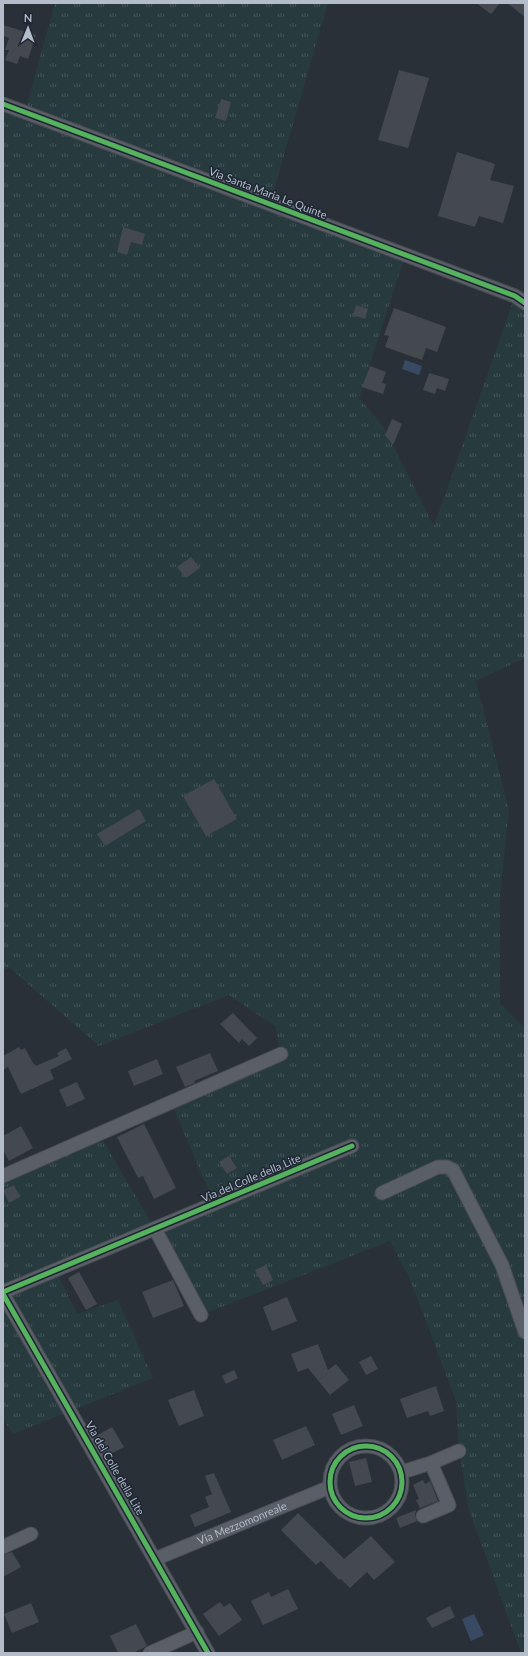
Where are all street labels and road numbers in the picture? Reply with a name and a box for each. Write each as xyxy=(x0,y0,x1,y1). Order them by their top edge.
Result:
street label: Via Santa Maria Le Quinte xyxy=(207,164,329,221)
street label: Via del Colle della Lite xyxy=(199,1151,303,1204)
street label: Via del Colle della Lite xyxy=(83,1418,148,1517)
street label: Via Mezzomonreale xyxy=(195,1499,288,1547)

